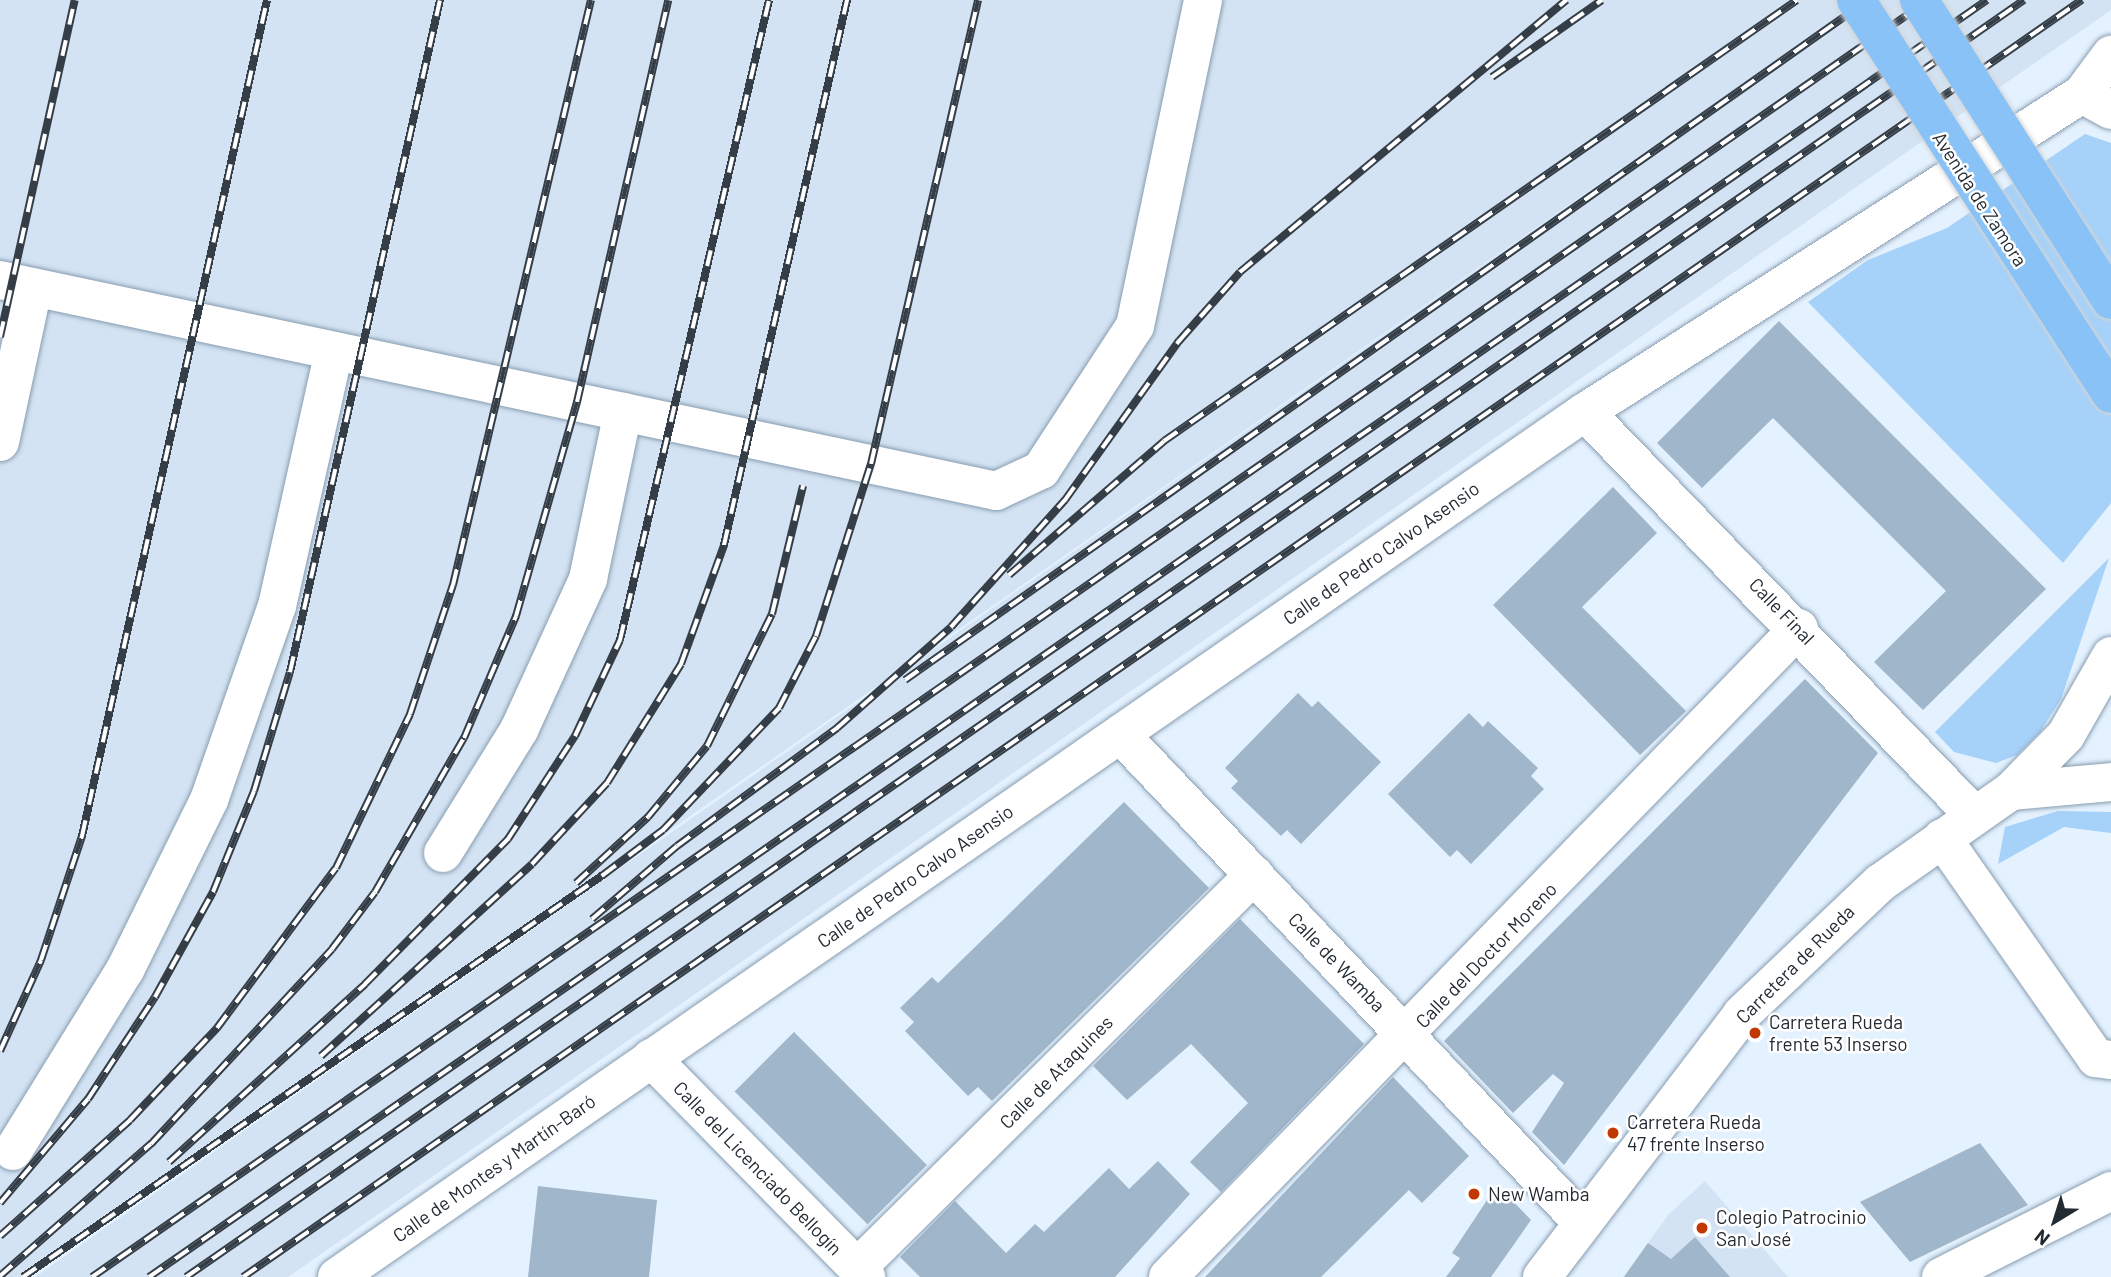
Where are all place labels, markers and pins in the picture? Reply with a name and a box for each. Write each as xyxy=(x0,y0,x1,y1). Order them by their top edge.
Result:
place label: Carretera Rueda frente 53 Inserso xyxy=(1769,1011,1908,1055)
marker: Carretera Rueda frente 53 Inserso xyxy=(1747,1025,1763,1041)
place label: Carretera Rueda 47 frente Inserso xyxy=(1627,1111,1765,1155)
marker: Carretera Rueda 47 frente Inserso xyxy=(1605,1125,1621,1141)
place label: New Wamba xyxy=(1488,1183,1589,1205)
marker: New Wamba xyxy=(1466,1186,1482,1202)
place label: Colegio Patrocinio San José xyxy=(1716,1206,1867,1250)
marker: Colegio Patrocinio San José xyxy=(1694,1220,1710,1236)

